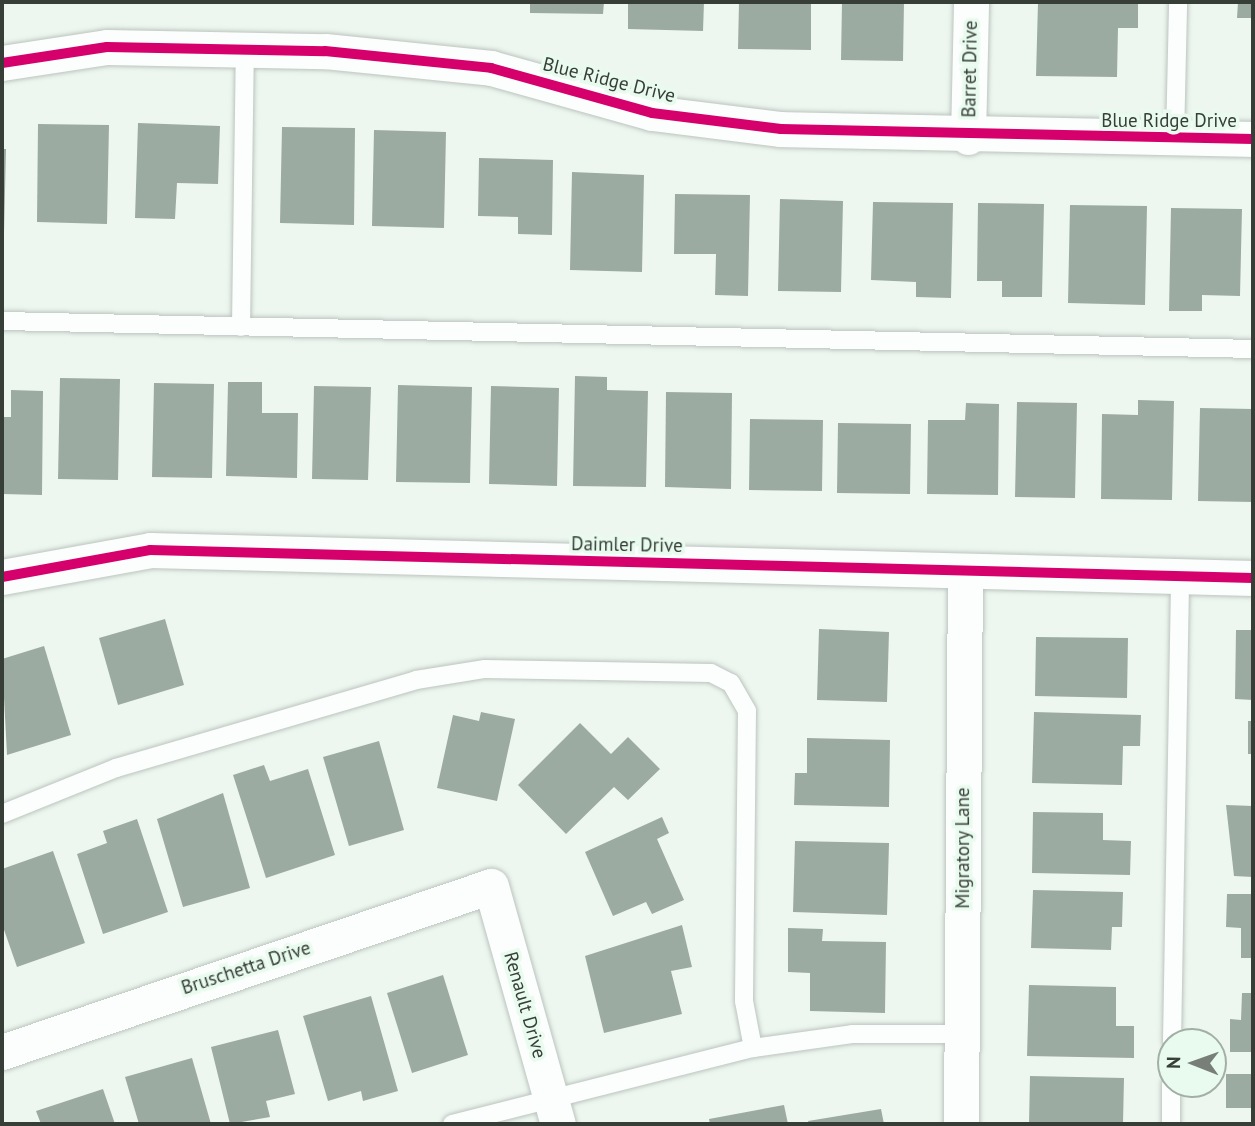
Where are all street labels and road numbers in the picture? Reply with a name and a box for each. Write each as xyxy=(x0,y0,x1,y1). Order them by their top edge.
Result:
street label: Barret Drive xyxy=(958,20,982,118)
street label: Blue Ridge Drive xyxy=(540,53,678,107)
street label: Blue Ridge Drive xyxy=(1101,110,1237,132)
street label: Daimler Drive xyxy=(571,533,683,557)
street label: Migratory Lane xyxy=(952,787,974,909)
street label: Bruschetta Drive xyxy=(179,936,313,1000)
street label: Renault Drive xyxy=(499,949,551,1061)

